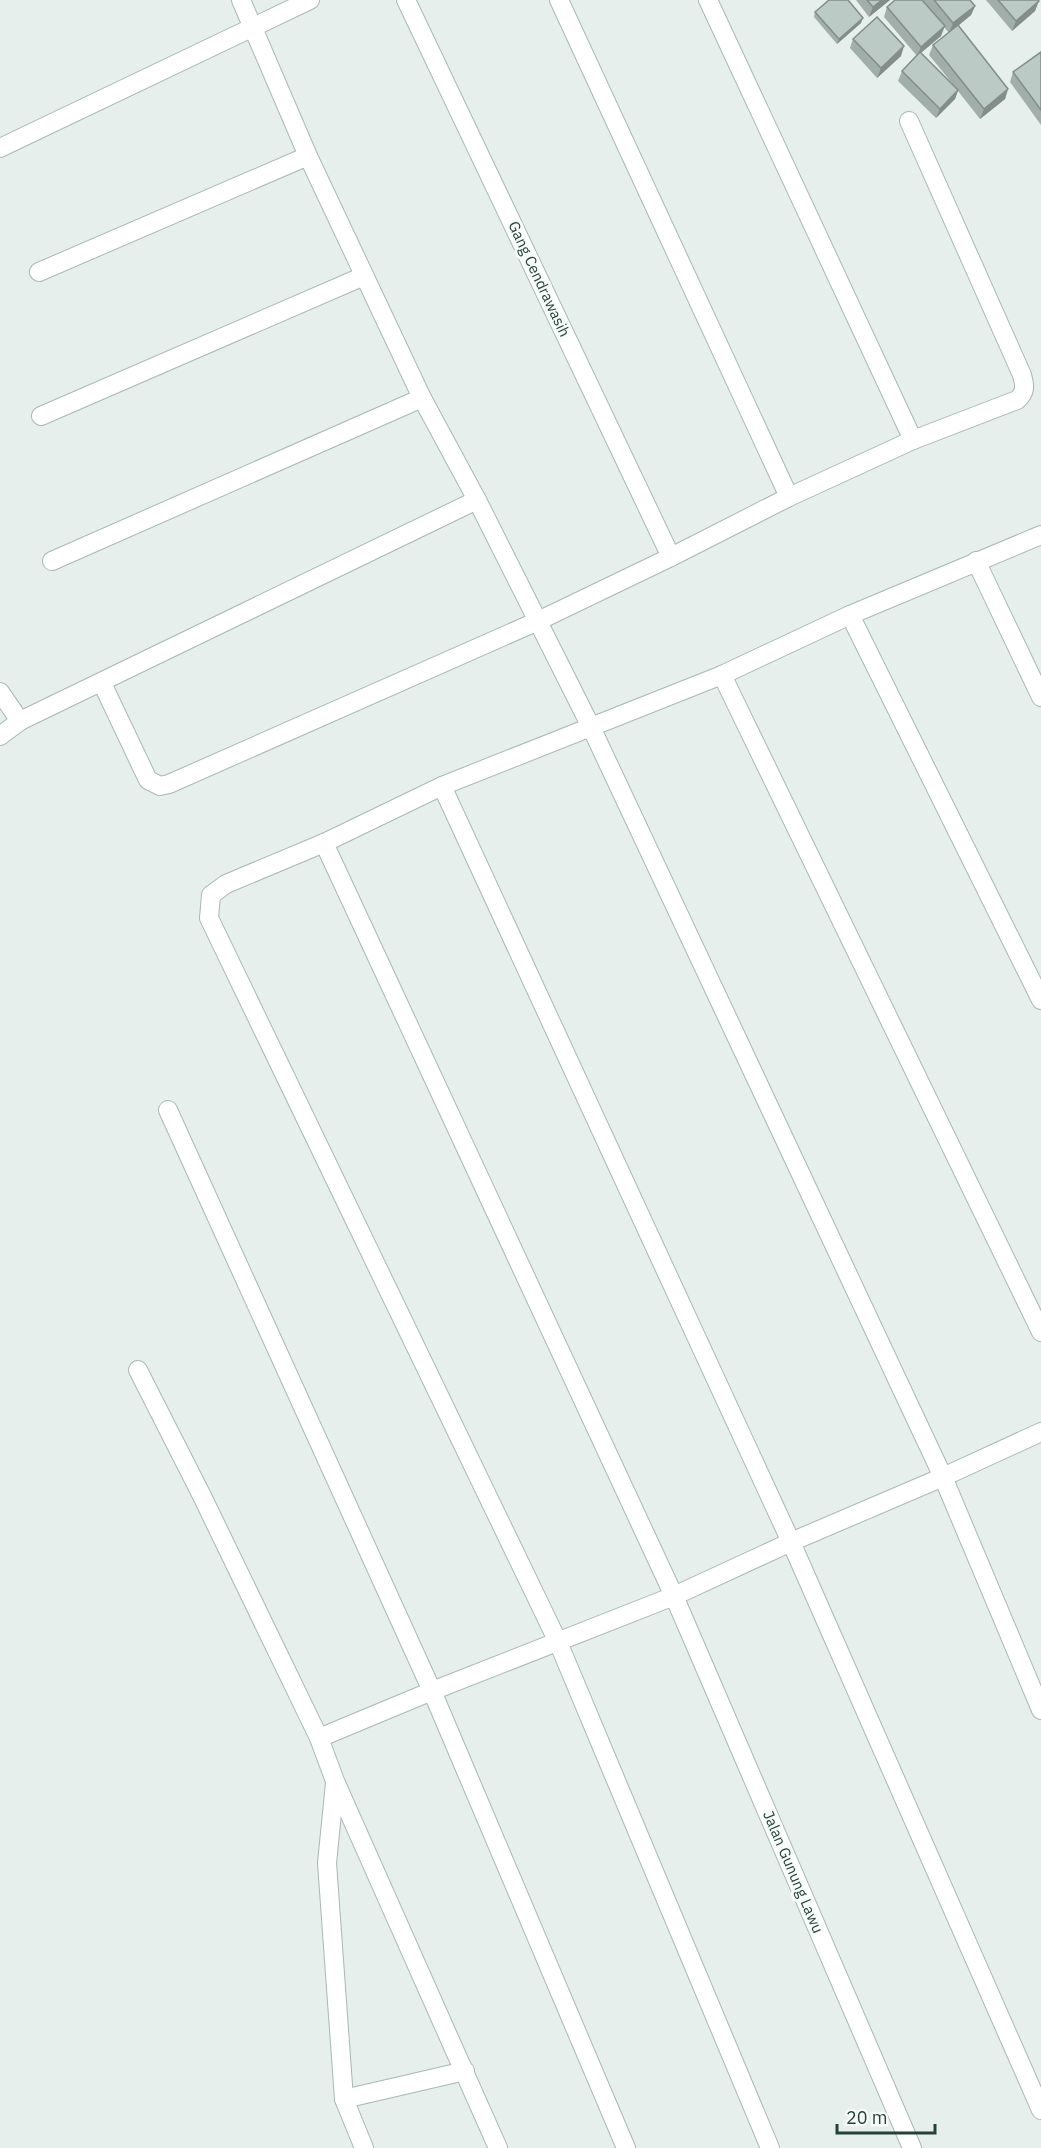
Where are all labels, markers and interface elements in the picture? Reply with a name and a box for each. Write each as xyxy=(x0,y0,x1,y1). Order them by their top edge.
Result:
street label: Gang Cendrawasih xyxy=(504,218,575,340)
street label: Jalan Gunung Lawu xyxy=(759,1808,828,1936)
scale bar xyxy=(837,2097,934,2135)
text: 20 m xyxy=(846,2106,888,2129)

